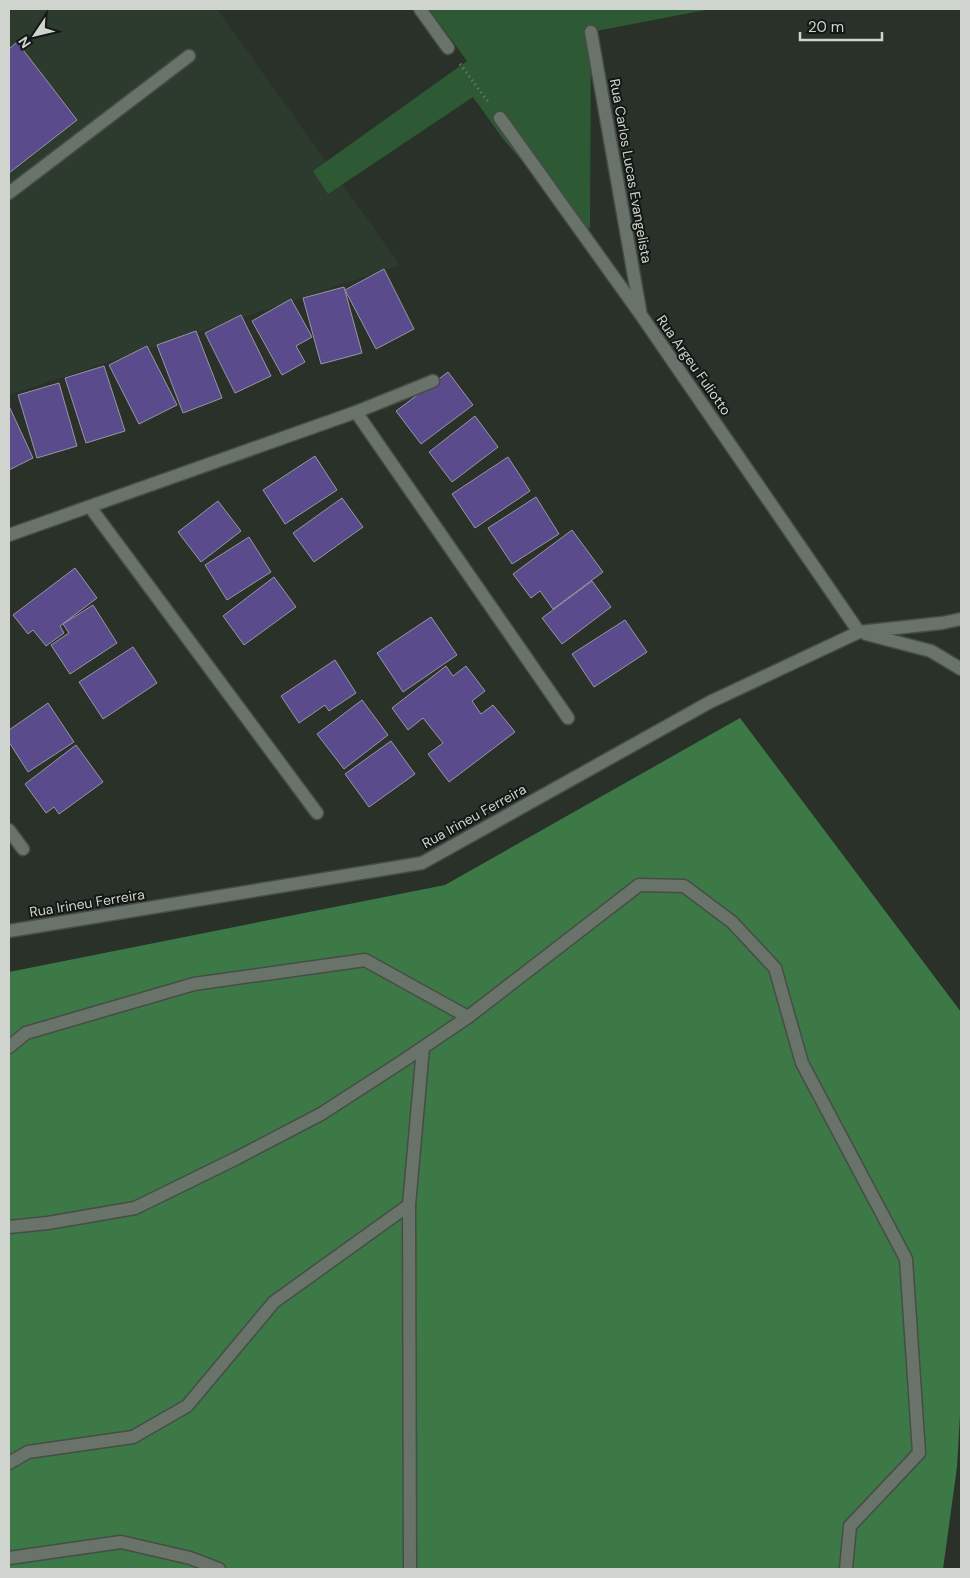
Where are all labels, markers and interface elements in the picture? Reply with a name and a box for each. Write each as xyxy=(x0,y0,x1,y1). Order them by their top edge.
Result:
north arrow xyxy=(10,10,60,60)
scale bar xyxy=(800,10,882,42)
text: 20 m xyxy=(808,17,844,37)
text: N xyxy=(14,33,35,52)
street label: Rua Carlos Lucas Evangelista xyxy=(606,77,656,265)
street label: Rua Argeu Fuliotto xyxy=(653,311,735,419)
street label: Rua Irineu Ferreira xyxy=(419,780,529,852)
street label: Rua Irineu Ferreira xyxy=(28,885,146,921)

